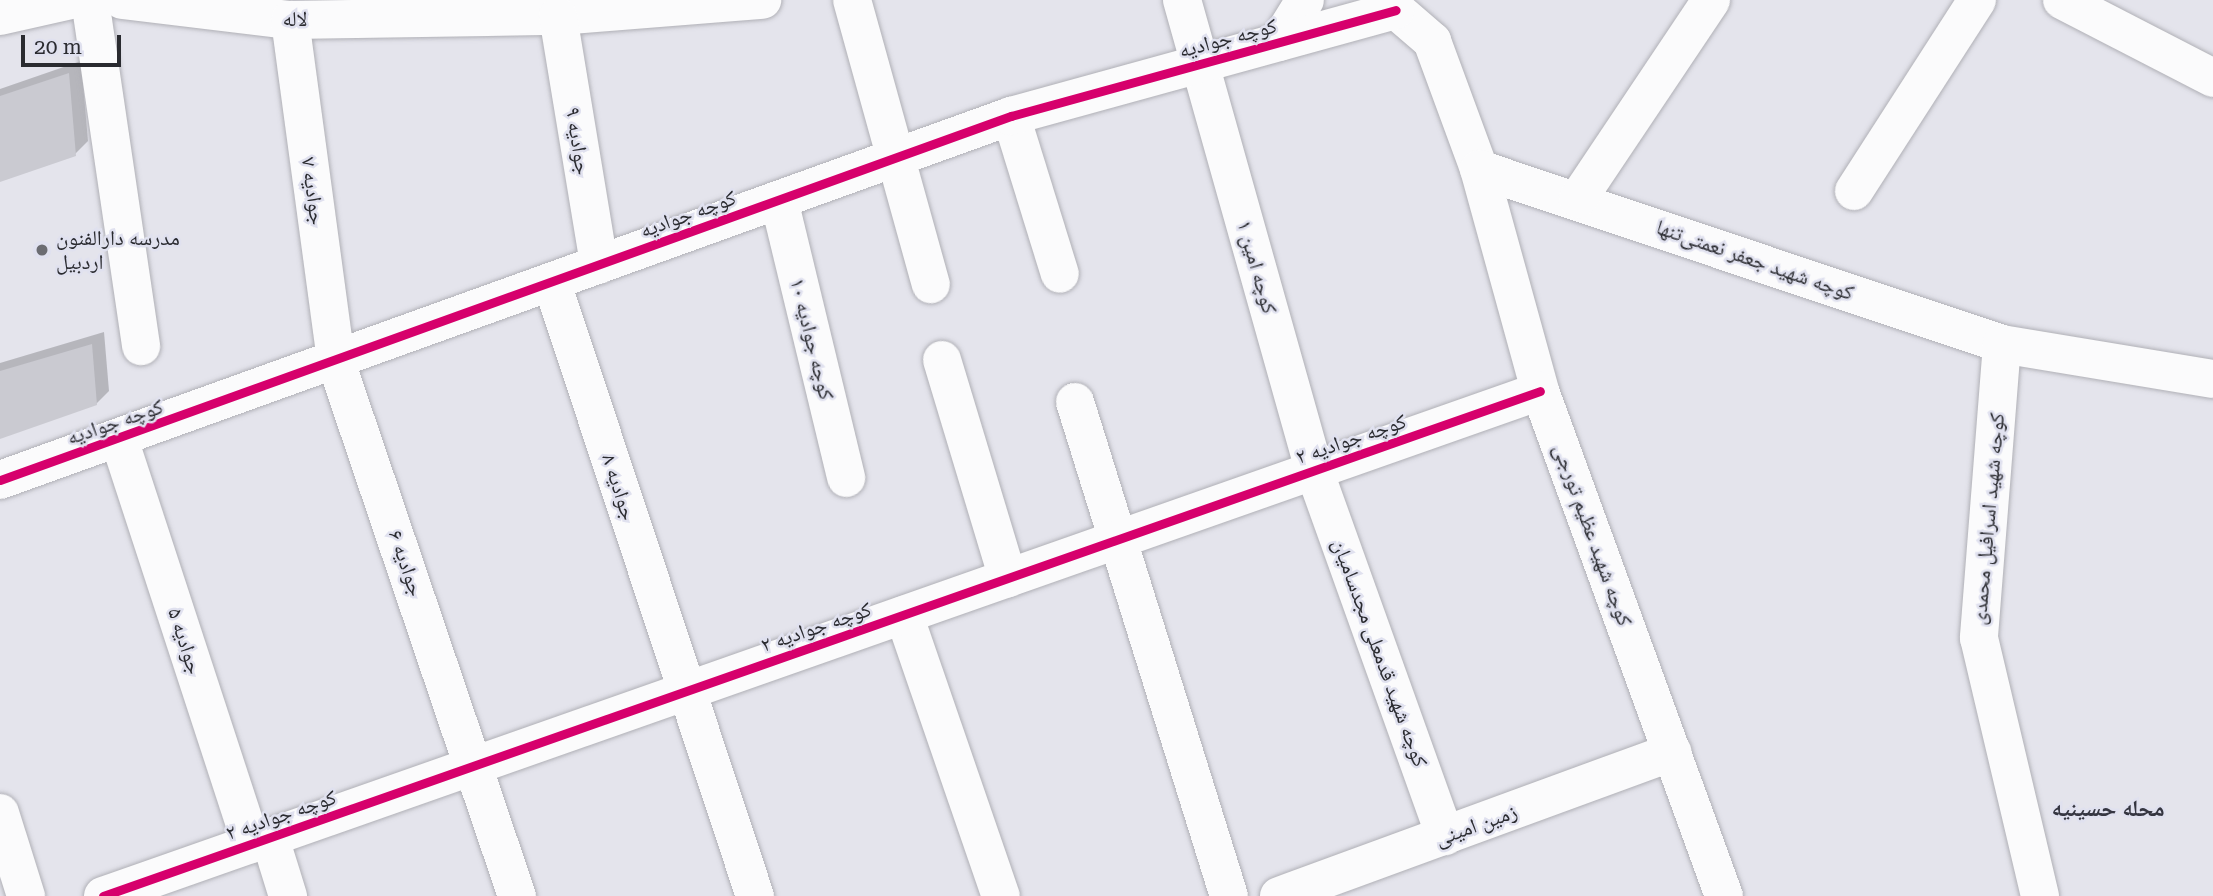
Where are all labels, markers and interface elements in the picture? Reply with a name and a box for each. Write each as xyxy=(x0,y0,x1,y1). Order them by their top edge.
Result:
street label: لاله xyxy=(282,6,308,32)
street label: کوچه جوادیه xyxy=(1176,13,1280,63)
scale bar xyxy=(24,21,124,65)
text: 20 m xyxy=(34,35,82,59)
street label: جوادیه ۹ xyxy=(560,105,596,177)
street label: جوادیه ۷ xyxy=(296,155,330,227)
street label: کوچه جوادیه xyxy=(637,185,739,243)
street label: کوچه شهید جعفر نعمتی‌تنها xyxy=(1653,214,1857,306)
street label: کوچه امین ۱ xyxy=(1232,217,1282,317)
place label: مدرسه دارالفنون اردبیل xyxy=(56,225,180,275)
marker: مدرسه دارالفنون اردبیل xyxy=(34,242,50,258)
street label: کوچه جوادیه ۱۰ xyxy=(785,276,839,402)
street label: کوچه جوادیه xyxy=(63,394,167,450)
street label: کوچه جوادیه ۲ xyxy=(1293,408,1409,470)
street label: کوچه شهید اسرافیل محمدی xyxy=(1966,412,2010,626)
street label: کوچه شهید عظیم تورجی xyxy=(1548,440,1638,630)
street label: جوادیه ۸ xyxy=(596,451,642,523)
street label: جوادیه ۶ xyxy=(383,527,429,599)
street label: کوچه شهید قدمعلی مجدسامیان xyxy=(1327,536,1433,770)
street label: کوچه جوادیه ۲ xyxy=(758,596,874,658)
street label: جوادیه ۵ xyxy=(162,605,208,677)
street label: کوچه جوادیه ۲ xyxy=(223,784,339,846)
district label: محله حسینیه xyxy=(2051,795,2165,823)
street label: زمین امینی xyxy=(1432,799,1520,851)

